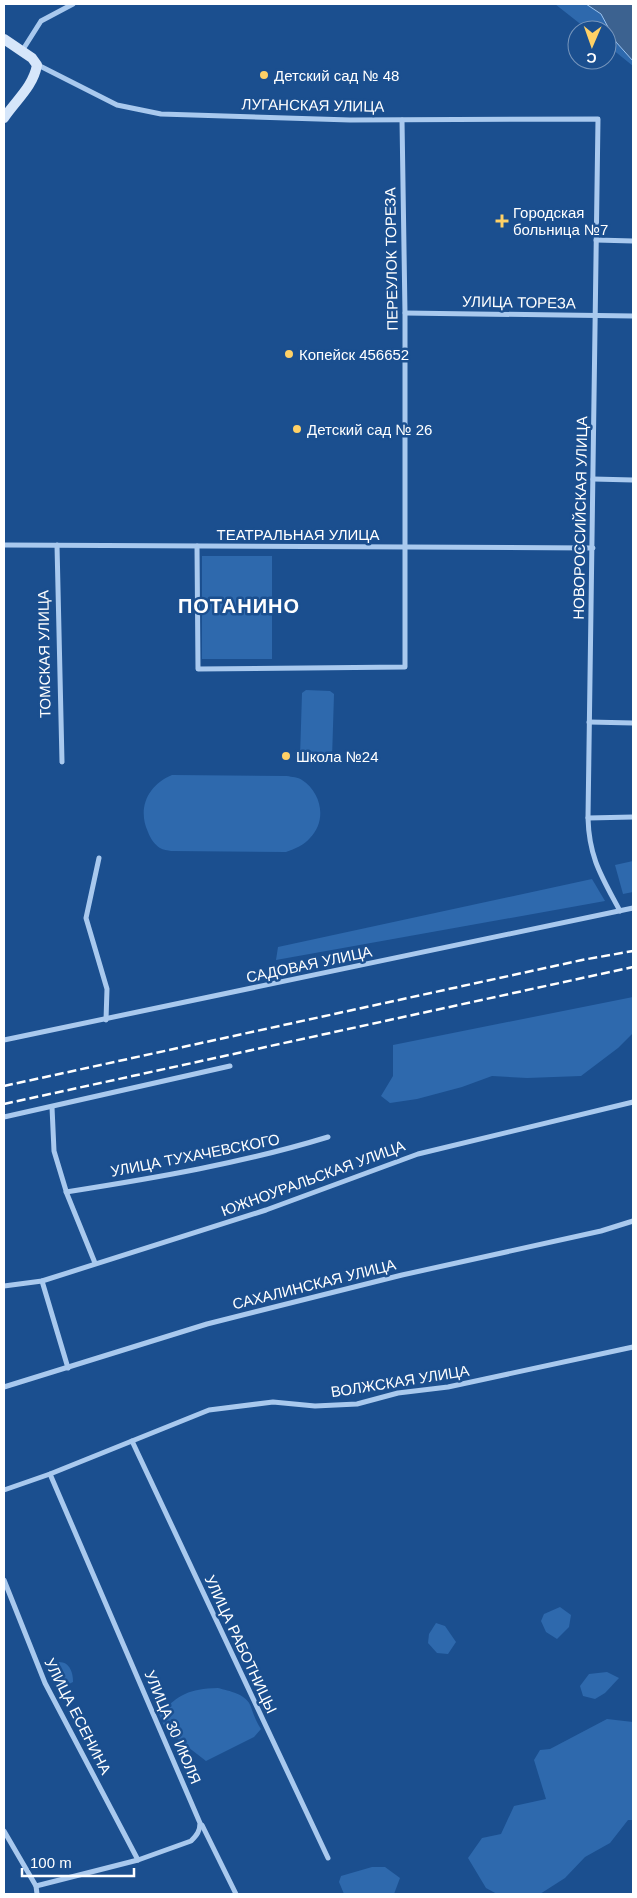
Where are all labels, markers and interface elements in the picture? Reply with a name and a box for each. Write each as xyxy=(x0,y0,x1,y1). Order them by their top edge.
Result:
north arrow xyxy=(567,20,617,70)
text: С xyxy=(586,50,597,66)
place label: Детский сад № 48 xyxy=(274,67,399,84)
marker: Детский сад № 48 xyxy=(258,69,270,81)
street label: ЛУГАНСКАЯ УЛИЦА xyxy=(242,95,384,115)
street label: ПЕРЕУЛОК ТОРЕЗА xyxy=(381,187,401,331)
place label: Городская больница №7 xyxy=(513,204,608,238)
marker: Городская больница №7 xyxy=(495,214,509,228)
street label: УЛИЦА ТОРЕЗА xyxy=(462,293,576,311)
place label: Копейск 456652 xyxy=(299,346,409,363)
marker: Копейск 456652 xyxy=(283,348,295,360)
street label: НОВОРОССИЙСКАЯ УЛИЦА xyxy=(570,416,590,620)
place label: Детский сад № 26 xyxy=(307,421,432,438)
marker: Детский сад № 26 xyxy=(291,423,303,435)
street label: ТЕАТРАЛЬНАЯ УЛИЦА xyxy=(217,526,379,543)
street label: ТОМСКАЯ УЛИЦА xyxy=(34,590,54,718)
district label: ПОТАНИНО xyxy=(178,595,300,617)
place label: Школа №24 xyxy=(296,748,379,765)
marker: Школа №24 xyxy=(280,750,292,762)
street label: САДОВАЯ УЛИЦА xyxy=(245,942,373,986)
street label: УЛИЦА ТУХАЧЕВСКОГО xyxy=(109,1130,281,1180)
street label: ЮЖНОУРАЛЬСКАЯ УЛИЦА xyxy=(219,1137,407,1219)
street label: САХАЛИНСКАЯ УЛИЦА xyxy=(231,1255,397,1313)
street label: ВОЛЖСКАЯ УЛИЦА xyxy=(330,1362,470,1400)
street label: УЛИЦА РАБОТНИЦЫ xyxy=(202,1572,280,1716)
street label: УЛИЦА ЕСЕНИНА xyxy=(41,1655,115,1777)
street label: УЛИЦА 30 ИЮЛЯ xyxy=(141,1668,205,1786)
scale bar xyxy=(22,1846,135,1878)
text: 100 m xyxy=(30,1854,72,1871)

